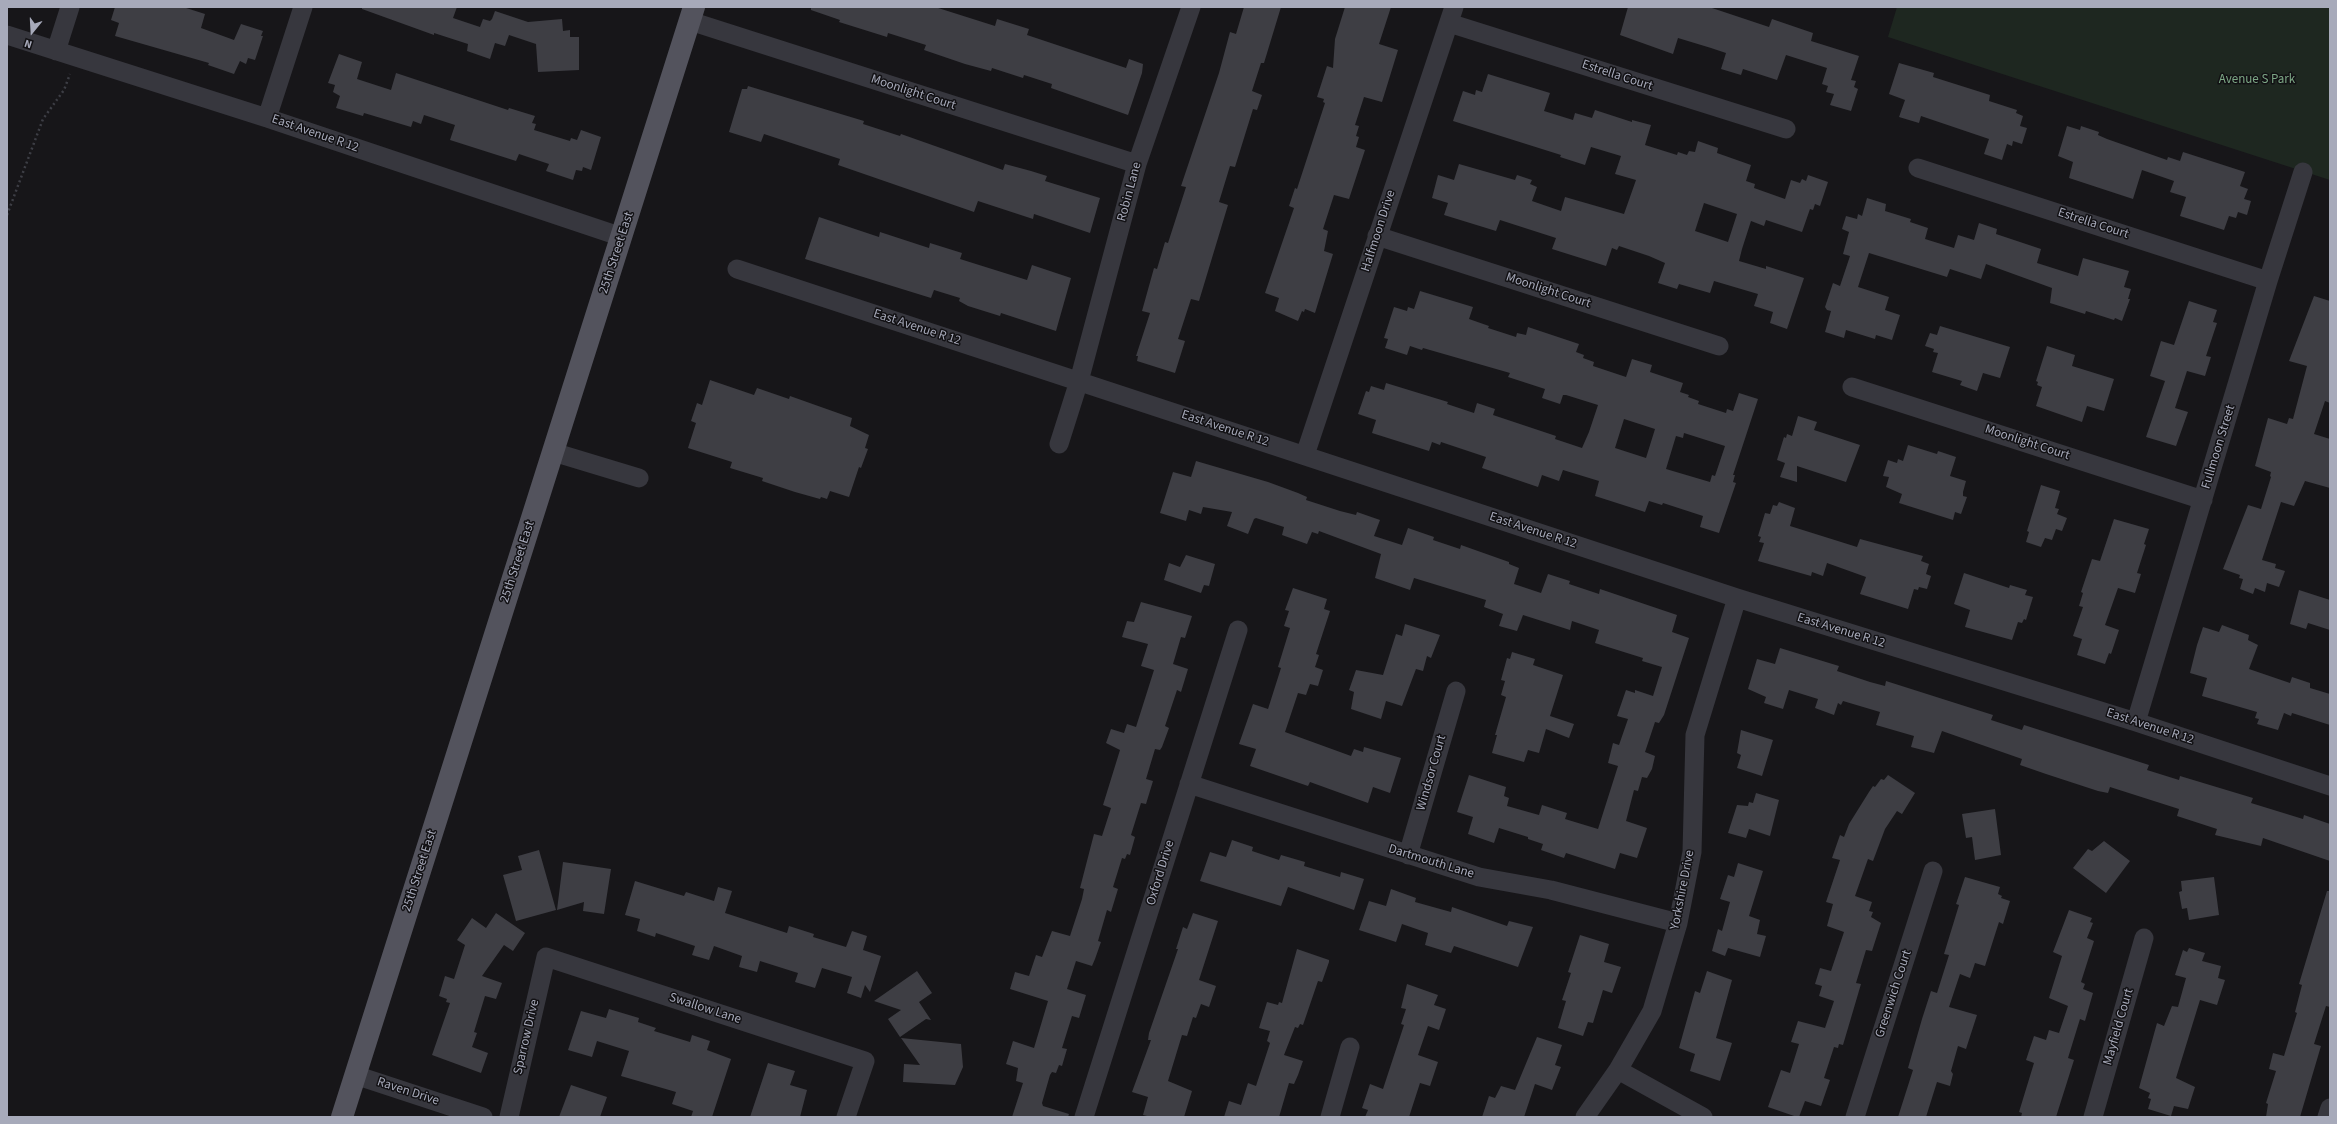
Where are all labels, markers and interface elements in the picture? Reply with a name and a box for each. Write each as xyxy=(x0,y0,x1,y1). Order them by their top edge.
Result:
north arrow xyxy=(12,12,52,52)
text: N xyxy=(22,36,34,52)
street label: Estrella Court xyxy=(1580,57,1654,95)
street label: Moonlight Court xyxy=(869,72,957,114)
park label: Avenue S Park xyxy=(2219,72,2295,88)
street label: East Avenue R 12 xyxy=(269,112,361,156)
street label: Robin Lane xyxy=(1115,161,1145,223)
street label: Halfmoon Drive xyxy=(1358,188,1400,274)
street label: Estrella Court xyxy=(2056,205,2130,243)
street label: 25th Street East xyxy=(596,210,638,296)
street label: Moonlight Court xyxy=(1504,270,1592,312)
street label: East Avenue R 12 xyxy=(871,306,963,350)
street label: Fullmoon Street xyxy=(2199,403,2239,491)
street label: East Avenue R 12 xyxy=(1179,407,1271,451)
street label: Moonlight Court xyxy=(1983,422,2071,464)
street label: East Avenue R 12 xyxy=(1487,509,1579,553)
street label: 25th Street East xyxy=(497,519,539,605)
street label: East Avenue R 12 xyxy=(1795,610,1887,652)
street label: East Avenue R 12 xyxy=(2104,705,2196,749)
street label: Windsor Court xyxy=(1414,733,1450,813)
street label: 25th Street East xyxy=(399,828,441,914)
street label: Oxford Drive xyxy=(1144,839,1178,907)
street label: Dartmouth Lane xyxy=(1386,842,1476,882)
street label: Yorkshire Drive xyxy=(1668,849,1698,931)
street label: Greenwich Court xyxy=(1873,948,1915,1040)
street label: Mayfield Court xyxy=(2101,987,2137,1067)
street label: Swallow Lane xyxy=(667,990,743,1028)
street label: Sparrow Drive xyxy=(511,998,543,1076)
street label: Raven Drive xyxy=(375,1075,441,1109)

